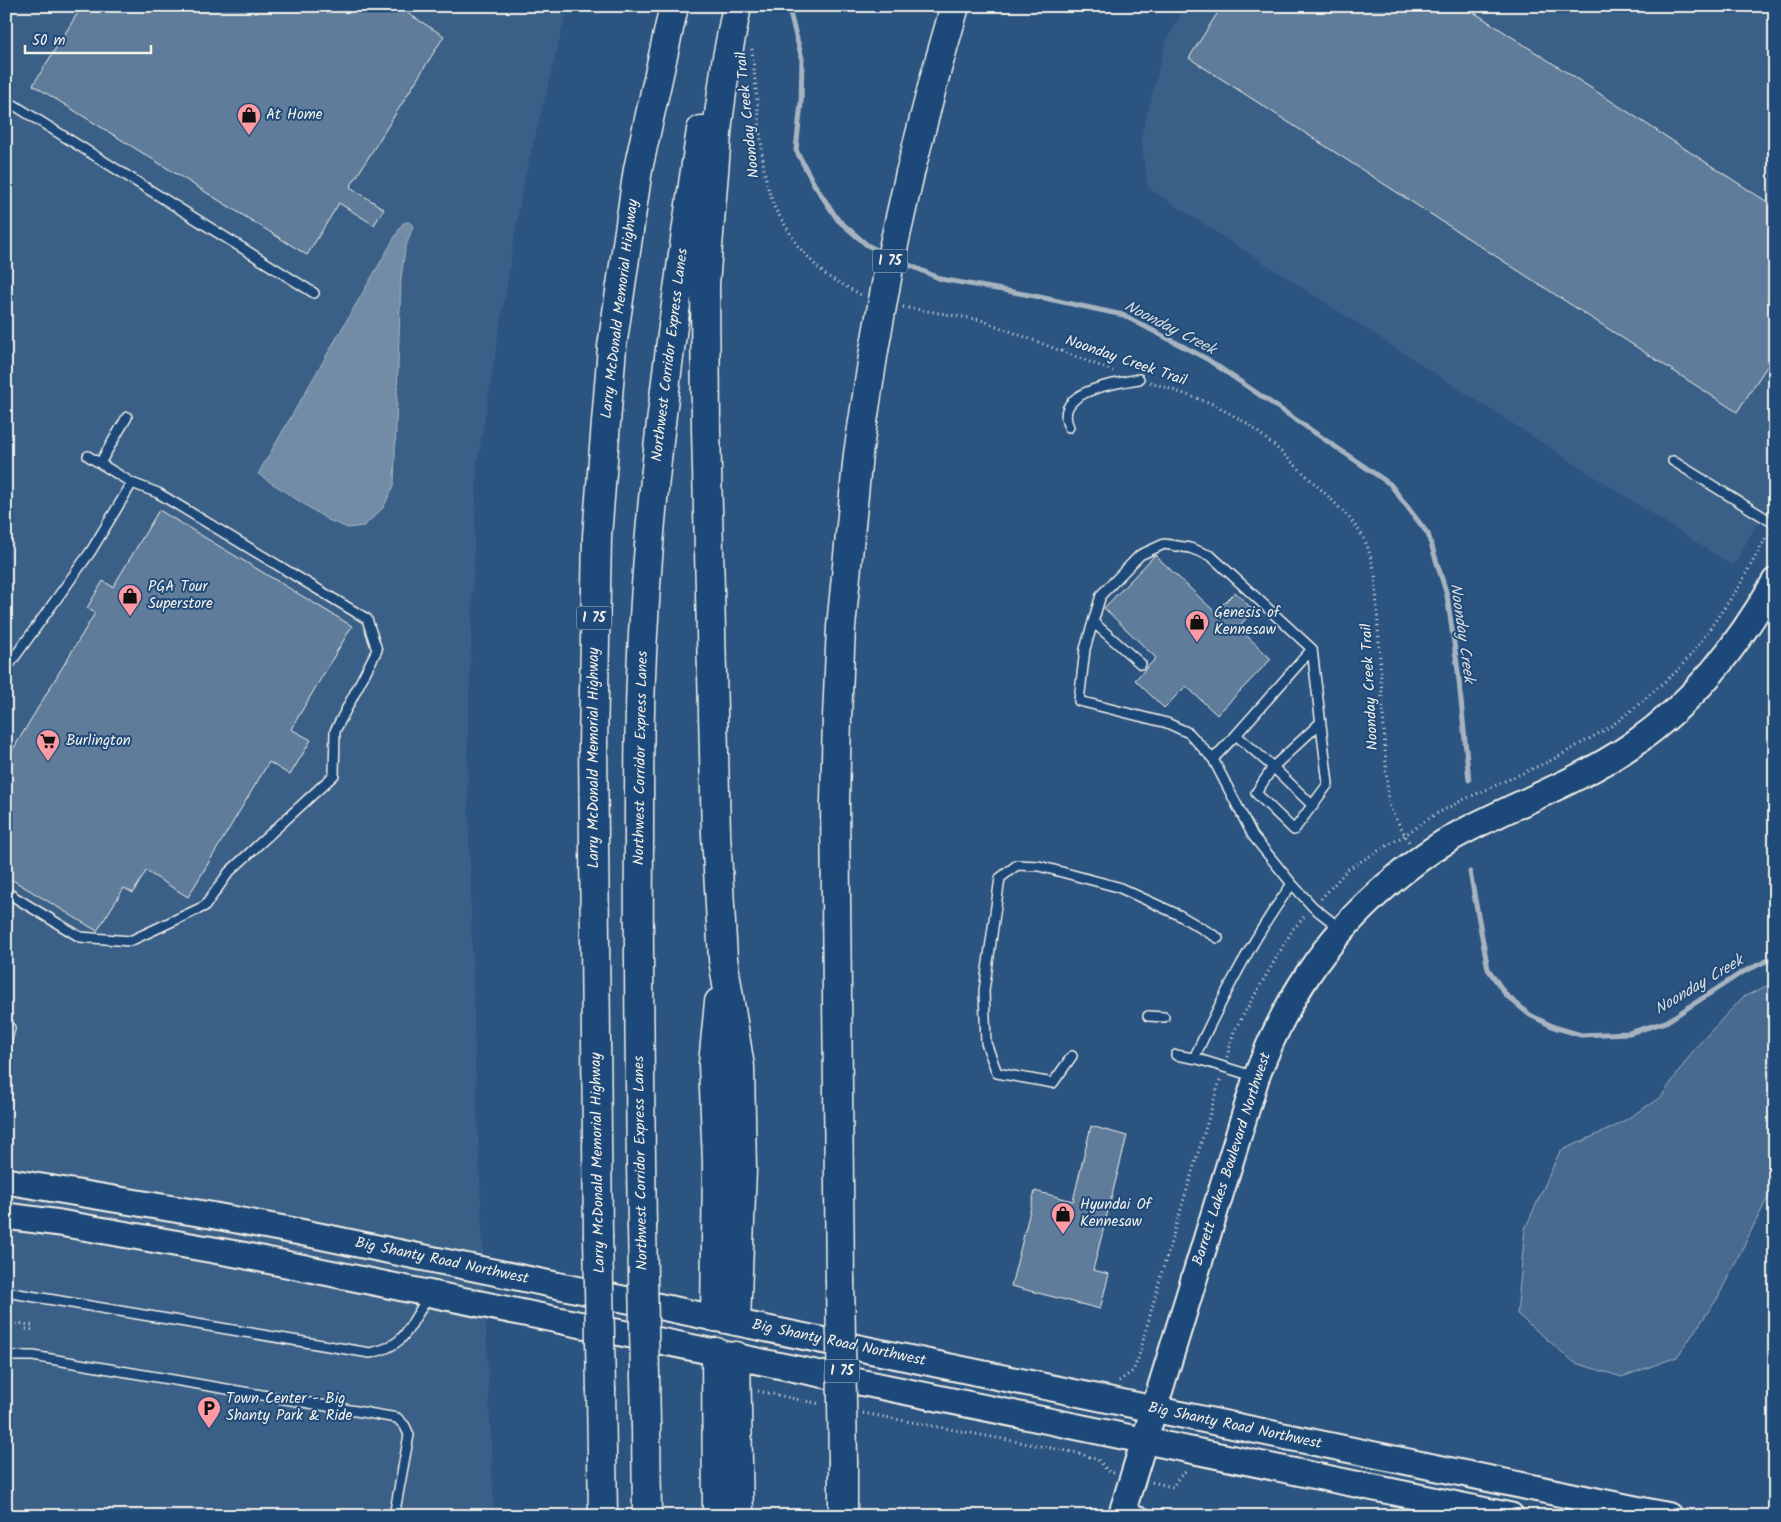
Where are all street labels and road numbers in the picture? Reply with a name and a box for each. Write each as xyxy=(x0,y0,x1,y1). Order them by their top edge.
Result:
street label: Noonday Creek Trail xyxy=(729,50,767,179)
street label: Larry McDonald Memorial Highway xyxy=(595,197,645,420)
street label: Northwest Corridor Express Lanes xyxy=(645,246,695,463)
road number: I 75 xyxy=(872,250,908,272)
street label: Noonday Creek Trail xyxy=(1062,329,1190,393)
road number: I 75 xyxy=(576,606,612,630)
street label: Noonday Creek Trail xyxy=(1355,623,1385,751)
street label: Larry McDonald Memorial Highway xyxy=(582,647,606,868)
street label: Northwest Corridor Express Lanes xyxy=(627,650,655,865)
street label: Barrett Lakes Boulevard Northwest xyxy=(1186,1049,1278,1269)
street label: Larry McDonald Memorial Highway xyxy=(584,1051,612,1274)
street label: Northwest Corridor Express Lanes xyxy=(627,1055,655,1270)
street label: Big Shanty Road Northwest xyxy=(353,1231,531,1291)
street label: Big Shanty Road Northwest xyxy=(750,1313,928,1373)
road number: I 75 xyxy=(824,1360,860,1382)
street label: Big Shanty Road Northwest xyxy=(1146,1396,1324,1456)

